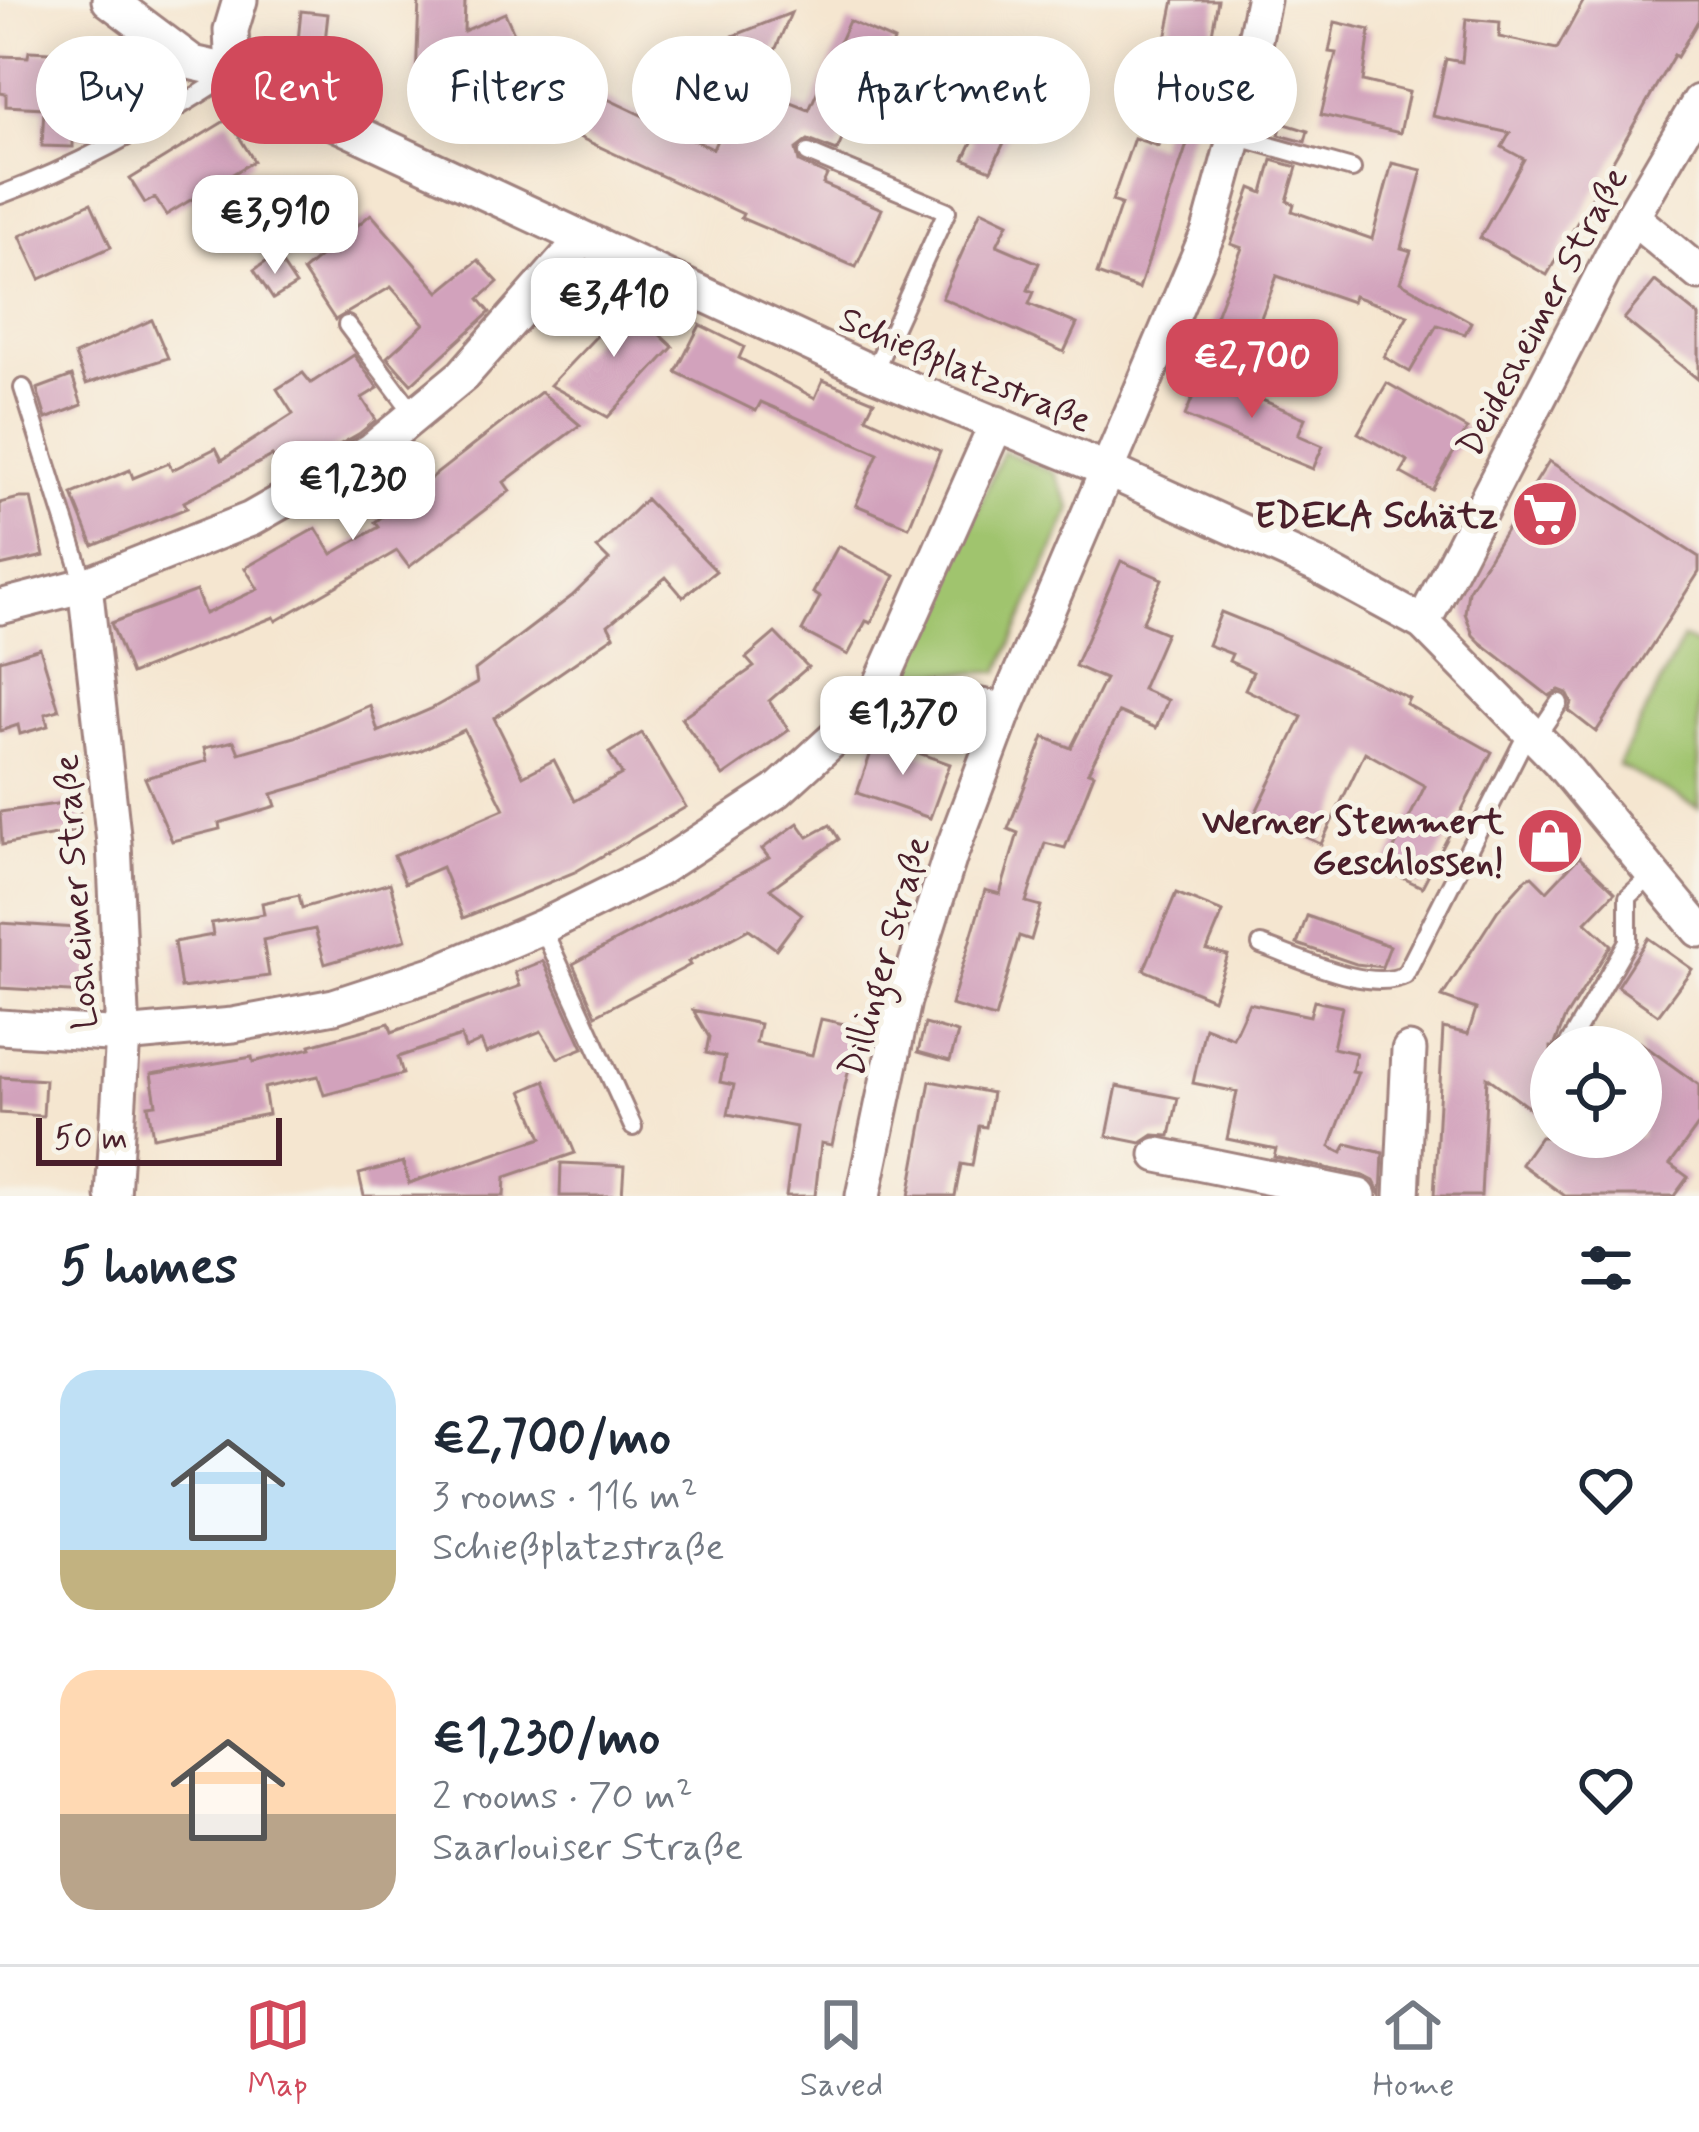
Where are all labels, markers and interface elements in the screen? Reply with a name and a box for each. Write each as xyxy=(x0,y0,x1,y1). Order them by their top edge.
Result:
chip: Buy xyxy=(36,36,187,144)
chip: Rent xyxy=(211,36,383,144)
chip: Filters xyxy=(407,36,608,144)
chip: New xyxy=(632,36,791,144)
chip: Apartment xyxy=(815,36,1090,144)
chip: House xyxy=(1114,36,1297,144)
street label: Deidesheimer Straße xyxy=(1448,159,1640,466)
pin: €3,910 xyxy=(177,175,373,277)
text: €3,910 xyxy=(219,188,331,239)
pin: €3,410 xyxy=(516,258,712,360)
text: €3,410 xyxy=(558,271,670,322)
street label: Schießplatzstraße xyxy=(831,297,1098,446)
pin: €2,700 xyxy=(1154,319,1350,421)
text: €2,700 xyxy=(1193,332,1311,383)
pin: €1,230 xyxy=(255,441,451,543)
text: €1,230 xyxy=(298,454,408,505)
supermarket icon: EDEKA Schätz xyxy=(1510,479,1580,549)
place label: EDEKA Schätz xyxy=(1255,494,1498,541)
pin: €1,370 xyxy=(805,676,1001,778)
text: €1,370 xyxy=(847,689,959,740)
street label: Losheimer Straße xyxy=(44,753,111,1031)
place label: Werner Stemmert Geschlossen! xyxy=(1202,800,1505,888)
shop icon: Werner Stemmert Geschlossen! xyxy=(1515,806,1585,876)
street label: Dillinger Straße xyxy=(830,831,946,1084)
map controls xyxy=(1530,1026,1662,1158)
button: locate xyxy=(1530,1026,1662,1158)
scale bar xyxy=(36,1112,282,1165)
text: 50 m xyxy=(54,1117,128,1161)
text: 5 homes xyxy=(60,1235,238,1301)
icon: filters xyxy=(1573,1235,1639,1301)
text: €2,700/mo xyxy=(432,1406,671,1472)
icon: home xyxy=(156,1418,300,1562)
icon: heart xyxy=(1573,1457,1639,1523)
text: 3 rooms · 116 m² xyxy=(432,1472,698,1523)
text: Schießplatzstraße xyxy=(432,1523,724,1574)
text: €1,230/mo xyxy=(432,1706,660,1772)
icon: home xyxy=(156,1718,300,1862)
icon: heart xyxy=(1573,1757,1639,1823)
text: 2 rooms · 70 m² xyxy=(432,1772,693,1823)
text: Saarlouiser Straße xyxy=(432,1823,743,1874)
tab: Map xyxy=(245,1992,311,2108)
tab: Saved xyxy=(800,1992,883,2108)
tab: Home xyxy=(1372,1992,1454,2108)

